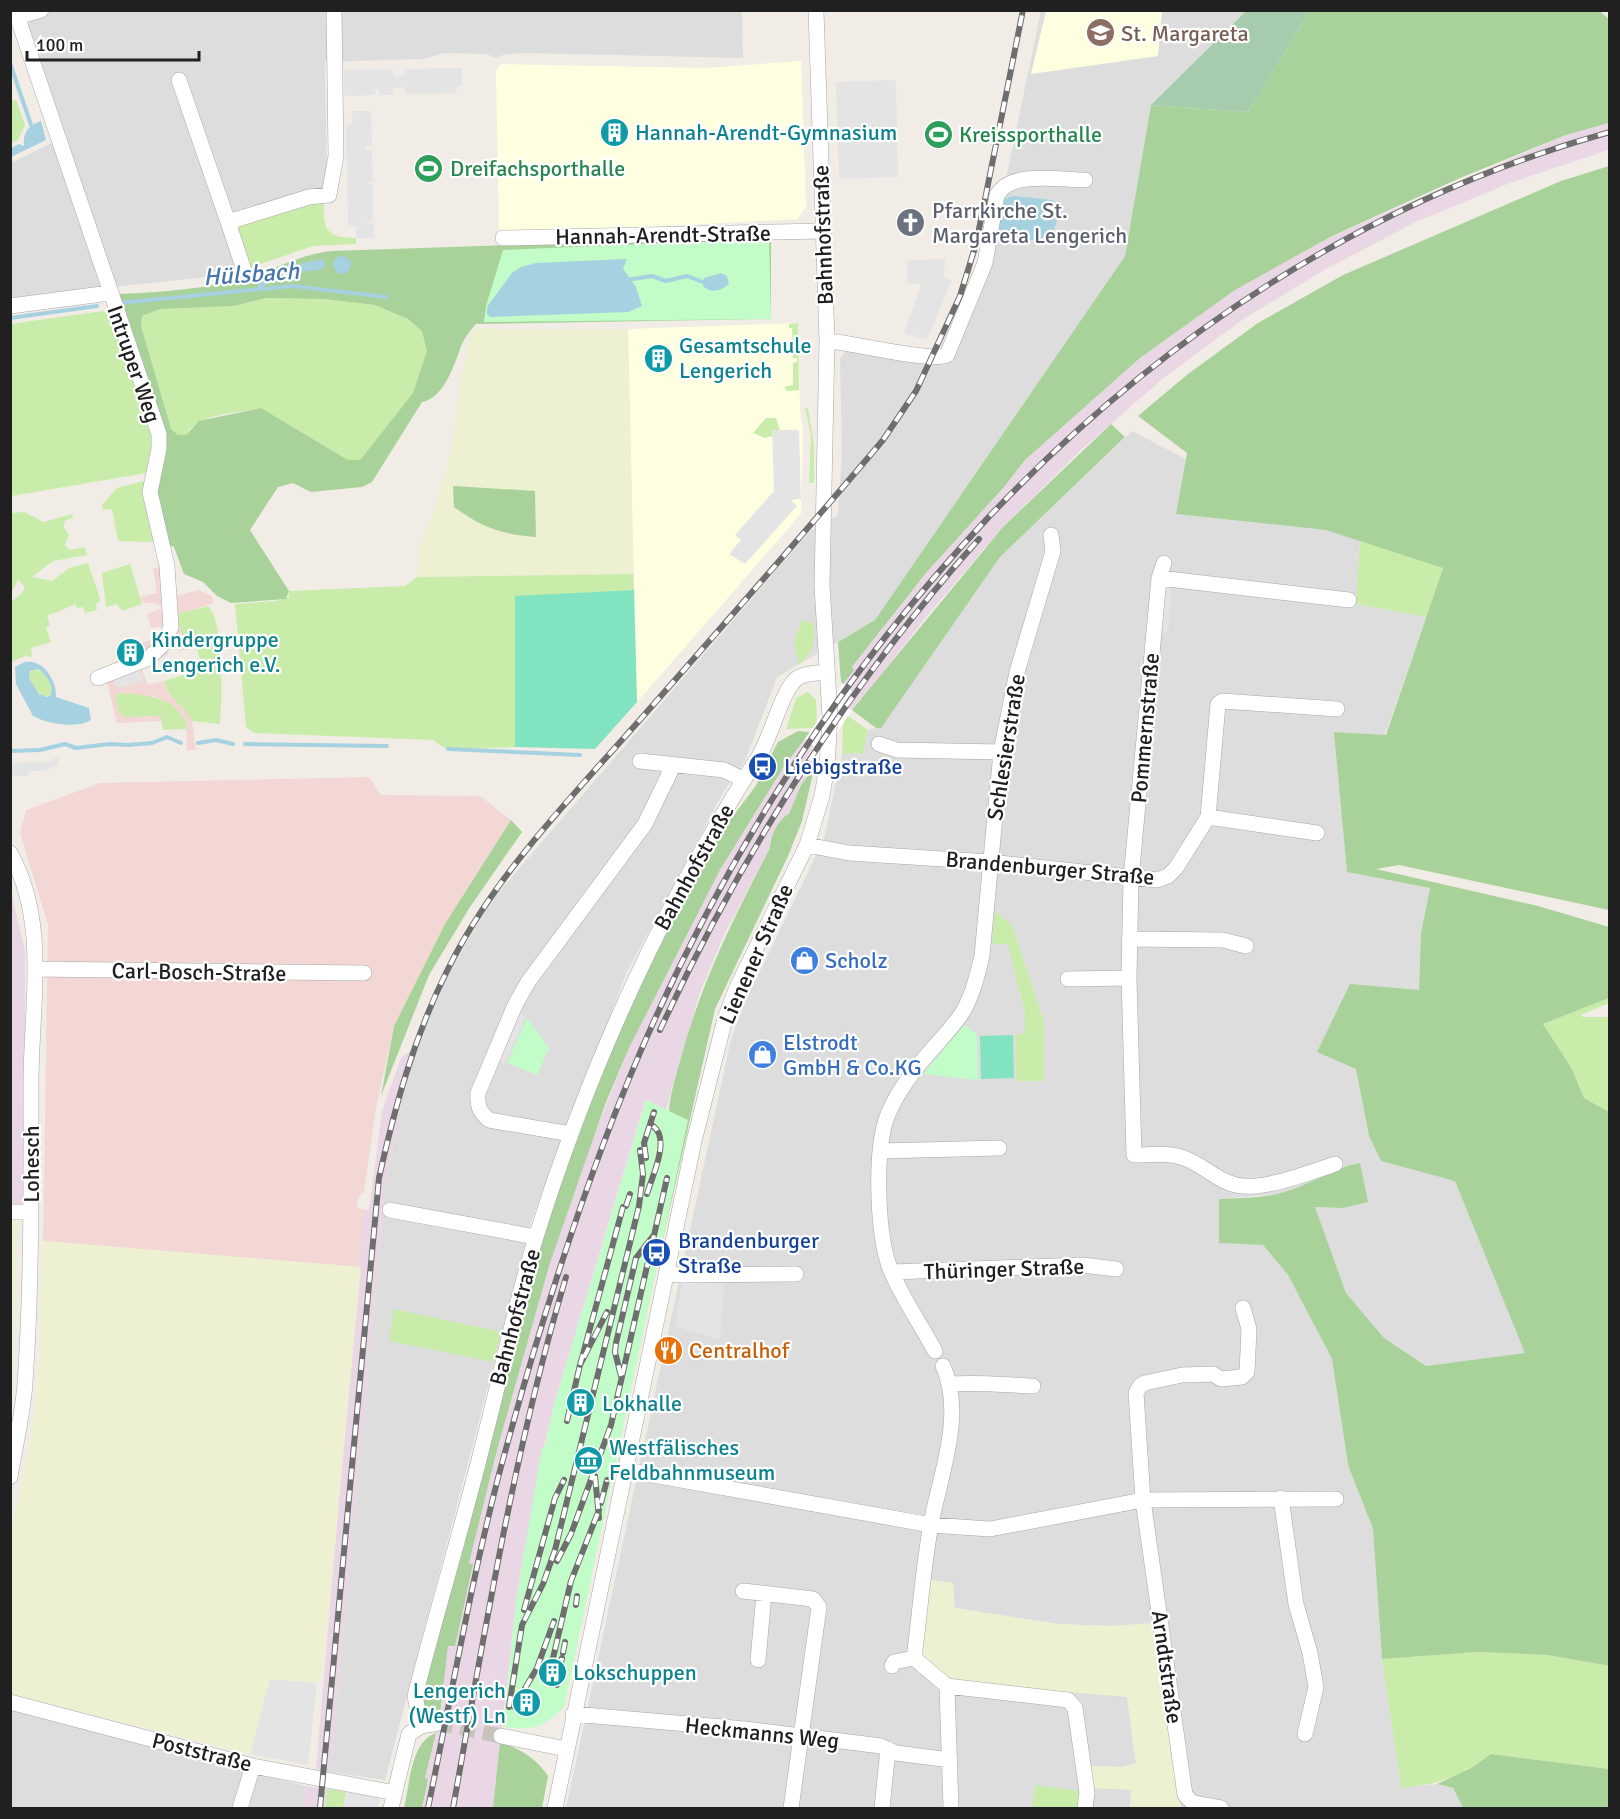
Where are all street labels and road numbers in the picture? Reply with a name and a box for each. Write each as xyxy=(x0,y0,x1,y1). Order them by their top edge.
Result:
street label: Bahnhofstraße xyxy=(807,164,839,306)
street label: Hannah-Arendt-Straße xyxy=(555,220,771,250)
street label: Intruper Weg xyxy=(101,302,167,426)
street label: Pommernstraße xyxy=(1125,652,1165,804)
street label: Schlesierstraße xyxy=(981,672,1031,822)
street label: Bahnhofstraße xyxy=(648,799,740,935)
street label: Brandenburger Straße xyxy=(944,845,1156,891)
street label: Lienener Straße xyxy=(713,880,799,1028)
street label: Carl-Bosch-Straße xyxy=(111,957,287,987)
street label: Lohesch xyxy=(18,1125,45,1203)
street label: Bahnhofstraße xyxy=(484,1246,546,1388)
street label: Thüringer Straße xyxy=(923,1253,1085,1285)
street label: Arndtstraße xyxy=(1146,1609,1188,1725)
street label: Heckmanns Weg xyxy=(684,1711,840,1755)
street label: Poststraße xyxy=(149,1727,255,1777)

